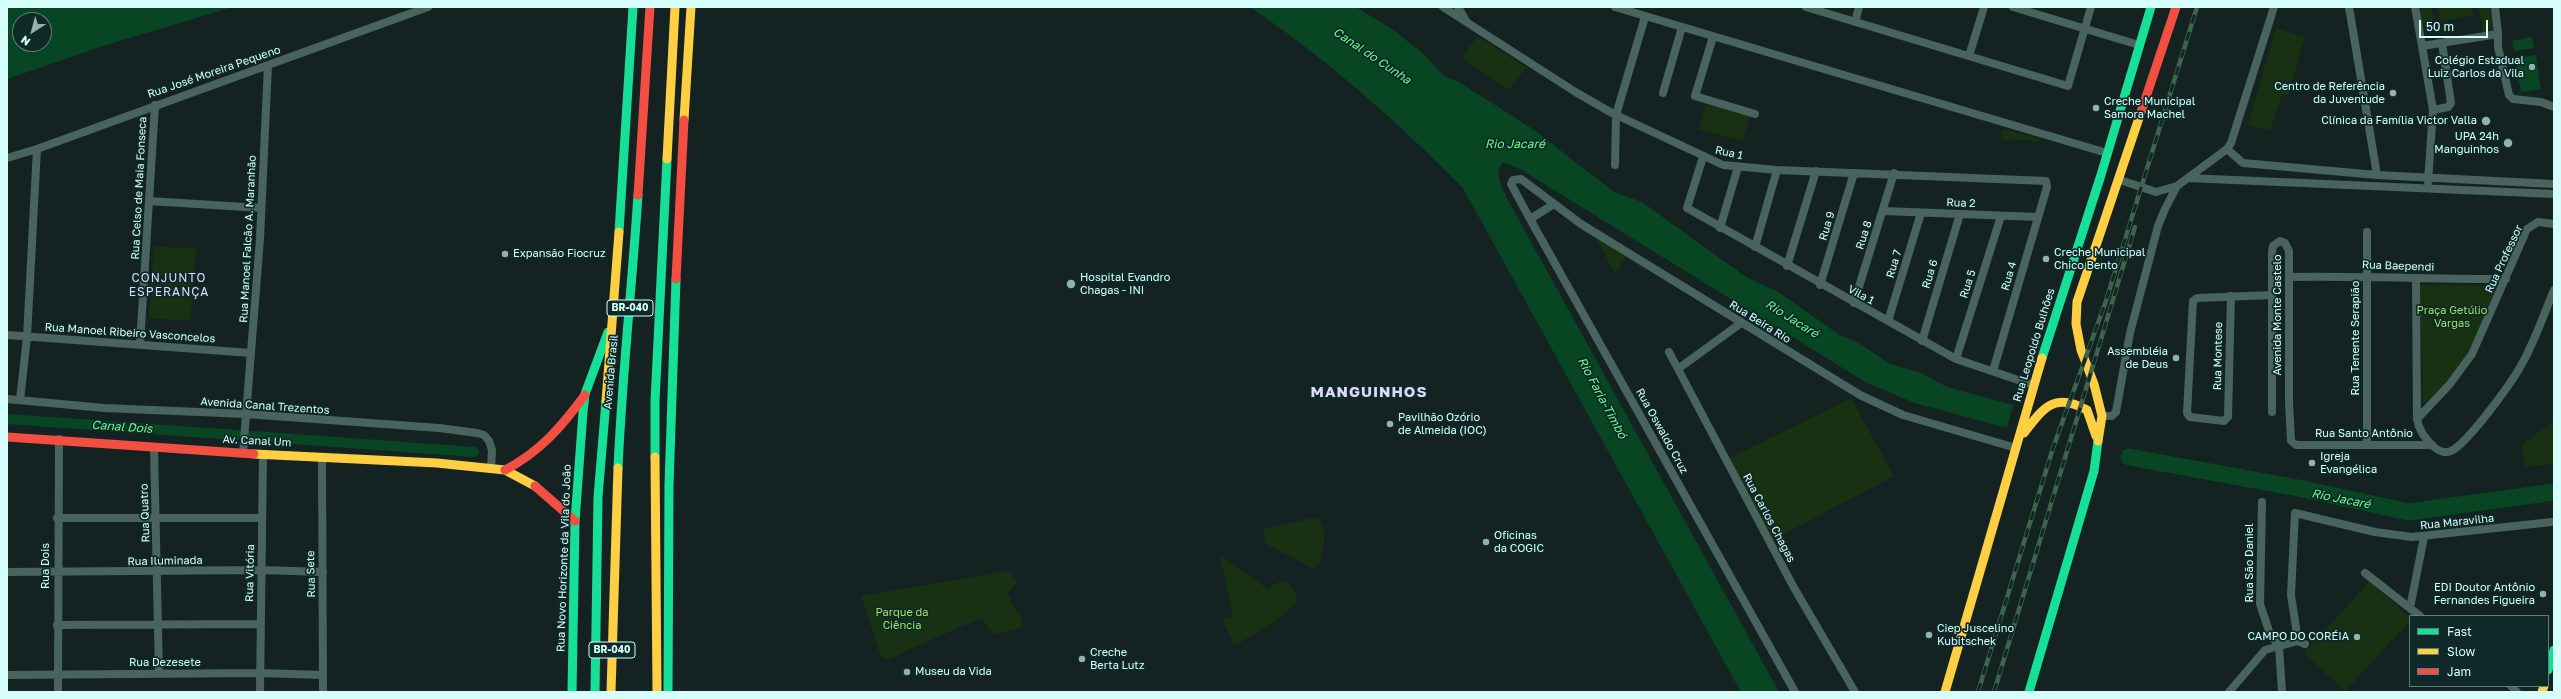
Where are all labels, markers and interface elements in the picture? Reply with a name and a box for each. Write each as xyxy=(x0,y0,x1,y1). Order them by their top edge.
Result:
north arrow xyxy=(12,12,52,52)
scale bar xyxy=(2421,12,2490,38)
text: 50 m xyxy=(2426,19,2454,34)
water label: Canal do Cunha xyxy=(1330,25,1414,87)
text: N xyxy=(18,34,32,49)
street label: Rua José Moreira Pequeno xyxy=(146,43,282,101)
place label: Colégio Estadual Luiz Carlos da Vila xyxy=(2428,54,2524,80)
marker: Colégio Estadual Luiz Carlos da Vila xyxy=(2527,62,2537,72)
place label: Centro de Referência da Juventude xyxy=(2274,80,2385,106)
marker: Centro de Referência da Juventude xyxy=(2388,88,2398,98)
place label: Creche Municipal Samora Machel xyxy=(2104,95,2195,121)
marker: Creche Municipal Samora Machel xyxy=(2091,103,2101,113)
place label: Clínica da Família Victor Valla xyxy=(2321,114,2477,128)
marker: Clínica da Família Victor Valla xyxy=(2480,115,2492,127)
street label: Rua Celso de Maia Fonseca xyxy=(129,116,149,260)
place label: UPA 24h Manguinhos xyxy=(2434,130,2499,156)
water label: Rio Jacaré xyxy=(1485,137,1545,151)
marker: UPA 24h Manguinhos xyxy=(2502,137,2514,149)
street label: Rua 1 xyxy=(1714,143,1744,163)
street label: Rua Manoel Falcão A. Maranhão xyxy=(237,155,259,323)
street label: Rua 2 xyxy=(1946,196,1976,210)
street label: Rua 9 xyxy=(1816,210,1838,242)
street label: Rua 8 xyxy=(1853,219,1875,251)
street label: Rua Professor xyxy=(2482,223,2526,295)
place label: Creche Municipal Chico Bento xyxy=(2054,246,2145,272)
place label: Expansão Fiocruz xyxy=(513,247,606,261)
street label: Rua 7 xyxy=(1883,248,1905,280)
marker: Expansão Fiocruz xyxy=(500,249,510,259)
marker: Creche Municipal Chico Bento xyxy=(2041,254,2051,264)
street label: Avenida Monte Castelo xyxy=(2271,254,2285,376)
street label: Rua 6 xyxy=(1919,258,1941,290)
street label: Rua Baependi xyxy=(2362,258,2434,274)
street label: Rua 4 xyxy=(1999,260,2019,292)
street label: Rua 5 xyxy=(1957,268,1979,300)
district label: CONJUNTO ESPERANÇA xyxy=(129,271,209,299)
place label: Hospital Evandro Chagas - INI xyxy=(1080,271,1170,297)
marker: Hospital Evandro Chagas - INI xyxy=(1065,278,1077,290)
street label: Rua Tenente Serapião xyxy=(2349,281,2363,395)
street label: Vila 1 xyxy=(1845,283,1877,307)
street label: Rua Leopoldo Bulhões xyxy=(2010,287,2058,403)
water label: Rio Jacaré xyxy=(1763,297,1821,341)
street label: Rua Beira Rio xyxy=(1727,298,1793,346)
road number: BR-040 xyxy=(607,300,653,316)
park label: Praça Getúlio Vargas xyxy=(2417,304,2487,330)
street label: Rua Manoel Ribeiro Vasconcelos xyxy=(44,320,216,346)
street label: Rua Montese xyxy=(2211,322,2225,390)
street label: Avenida Brasil xyxy=(601,334,621,410)
place label: Assembléia de Deus xyxy=(2107,345,2168,371)
marker: Assembléia de Deus xyxy=(2171,353,2181,363)
water label: Rio Faria-Timbó xyxy=(1575,355,1629,441)
district label: MANGUINHOS xyxy=(1311,383,1427,401)
street label: Rua Oswaldo Cruz xyxy=(1633,386,1691,476)
street label: Avenida Canal Trezentos xyxy=(200,395,330,417)
place label: Pavilhão Ozório de Almeida (IOC) xyxy=(1398,411,1487,437)
water label: Canal Dois xyxy=(91,418,153,436)
marker: Pavilhão Ozório de Almeida (IOC) xyxy=(1385,419,1395,429)
street label: Rua Santo Antônio xyxy=(2315,427,2413,441)
street label: Av. Canal Um xyxy=(222,433,292,449)
place label: Igreja Evangélica xyxy=(2320,450,2377,476)
marker: Igreja Evangélica xyxy=(2307,458,2317,468)
street label: Rua Novo Horizonte da Vila do João xyxy=(554,464,574,652)
street label: Rua Carlos Chagas xyxy=(1740,471,1798,565)
street label: Rua Quatro xyxy=(137,483,153,543)
water label: Rio Jacaré xyxy=(2310,486,2372,512)
street label: Rua Maravilha xyxy=(2419,512,2495,532)
street label: Rua São Daniel xyxy=(2243,523,2257,603)
place label: Oficinas da COGIC xyxy=(1494,529,1544,555)
marker: Oficinas da COGIC xyxy=(1481,537,1491,547)
street label: Rua Dois xyxy=(39,543,53,589)
street label: Rua Vitória xyxy=(243,544,257,602)
street label: Rua Sete xyxy=(304,550,318,598)
street label: Rua Iluminada xyxy=(127,554,203,568)
place label: EDI Doutor Antônio Fernandes Figueira xyxy=(2434,581,2535,607)
marker: EDI Doutor Antônio Fernandes Figueira xyxy=(2538,589,2548,599)
park label: Parque da Ciência xyxy=(875,606,929,632)
legend xyxy=(2409,615,2549,687)
place label: Ciep Juscelino Kubitschek xyxy=(1937,622,2014,648)
text: Fast xyxy=(2447,624,2472,639)
marker: Ciep Juscelino Kubitschek xyxy=(1924,630,1934,640)
place label: CAMPO DO CORÉIA xyxy=(2248,630,2349,644)
marker: CAMPO DO CORÉIA xyxy=(2352,632,2362,642)
road number: BR-040 xyxy=(589,642,635,658)
text: Slow xyxy=(2447,644,2475,659)
place label: Creche Berta Lutz xyxy=(1090,646,1145,672)
marker: Creche Berta Lutz xyxy=(1077,654,1087,664)
street label: Rua Dezesete xyxy=(129,656,201,670)
text: Jam xyxy=(2447,664,2471,679)
place label: Museu da Vida xyxy=(915,665,992,679)
marker: Museu da Vida xyxy=(902,667,912,677)

